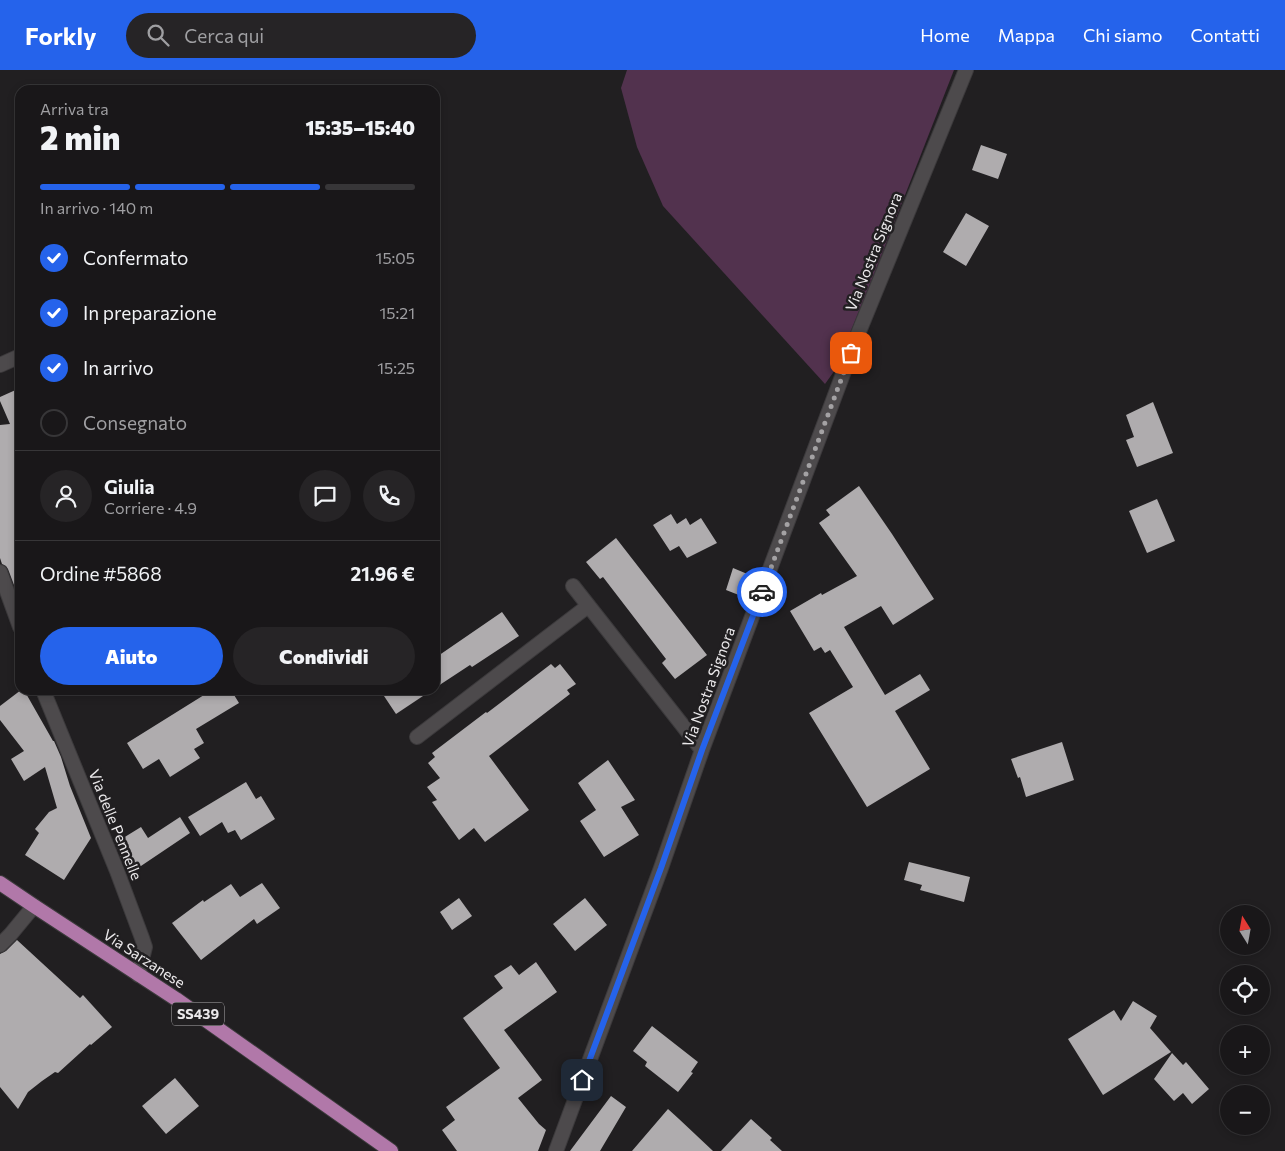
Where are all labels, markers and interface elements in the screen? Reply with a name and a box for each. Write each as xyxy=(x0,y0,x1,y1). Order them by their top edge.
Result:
search box xyxy=(126,13,476,58)
text: Forkly xyxy=(25,21,96,50)
icon: search xyxy=(144,21,172,49)
text: Cerca qui xyxy=(184,24,264,47)
text: Home xyxy=(920,24,970,46)
text: Mappa xyxy=(998,24,1055,46)
text: Chi siamo xyxy=(1083,24,1162,46)
text: Contatti xyxy=(1190,24,1260,46)
text: Arriva tra xyxy=(40,99,109,118)
text: 15:35–15:40 xyxy=(305,116,415,139)
text: 2 min xyxy=(40,117,120,157)
street label: Via Nostra Signora xyxy=(841,190,905,314)
text: In arrivo · 140 m xyxy=(40,198,153,217)
icon: check xyxy=(40,244,68,272)
text: Confermato xyxy=(83,246,188,269)
text: 15:05 xyxy=(376,248,415,267)
icon: check xyxy=(40,299,68,327)
text: In preparazione xyxy=(83,301,216,324)
text: 15:21 xyxy=(379,303,415,322)
pin xyxy=(830,332,872,374)
icon: bag xyxy=(837,339,865,367)
icon: check xyxy=(40,354,68,382)
text: In arrivo xyxy=(83,356,154,379)
text: 15:25 xyxy=(377,358,415,377)
text: Consegnato xyxy=(83,411,187,434)
button: person xyxy=(40,470,92,522)
button: chat xyxy=(299,470,351,522)
button: phone xyxy=(363,470,415,522)
text: Giulia xyxy=(104,475,154,498)
text: Corriere · 4.9 xyxy=(104,498,197,517)
text: Ordine #5868 xyxy=(40,562,162,585)
text: 21.96 € xyxy=(350,562,415,585)
courier xyxy=(737,567,787,617)
icon: car xyxy=(748,578,776,606)
street label: Via Nostra Signora xyxy=(678,624,738,749)
button: Aiuto xyxy=(40,627,223,685)
button: Condividi xyxy=(233,627,415,685)
street label: Via delle Pennelle xyxy=(86,767,146,883)
north arrow xyxy=(1220,905,1270,955)
map controls xyxy=(1220,905,1270,1135)
street label: Via Sarzanese xyxy=(100,925,189,991)
button: locate xyxy=(1220,965,1270,1015)
road number: SS439 xyxy=(172,1002,224,1026)
button: + xyxy=(1220,1025,1270,1075)
pin xyxy=(561,1059,603,1101)
icon: home xyxy=(568,1066,596,1094)
button: − xyxy=(1220,1085,1270,1135)

